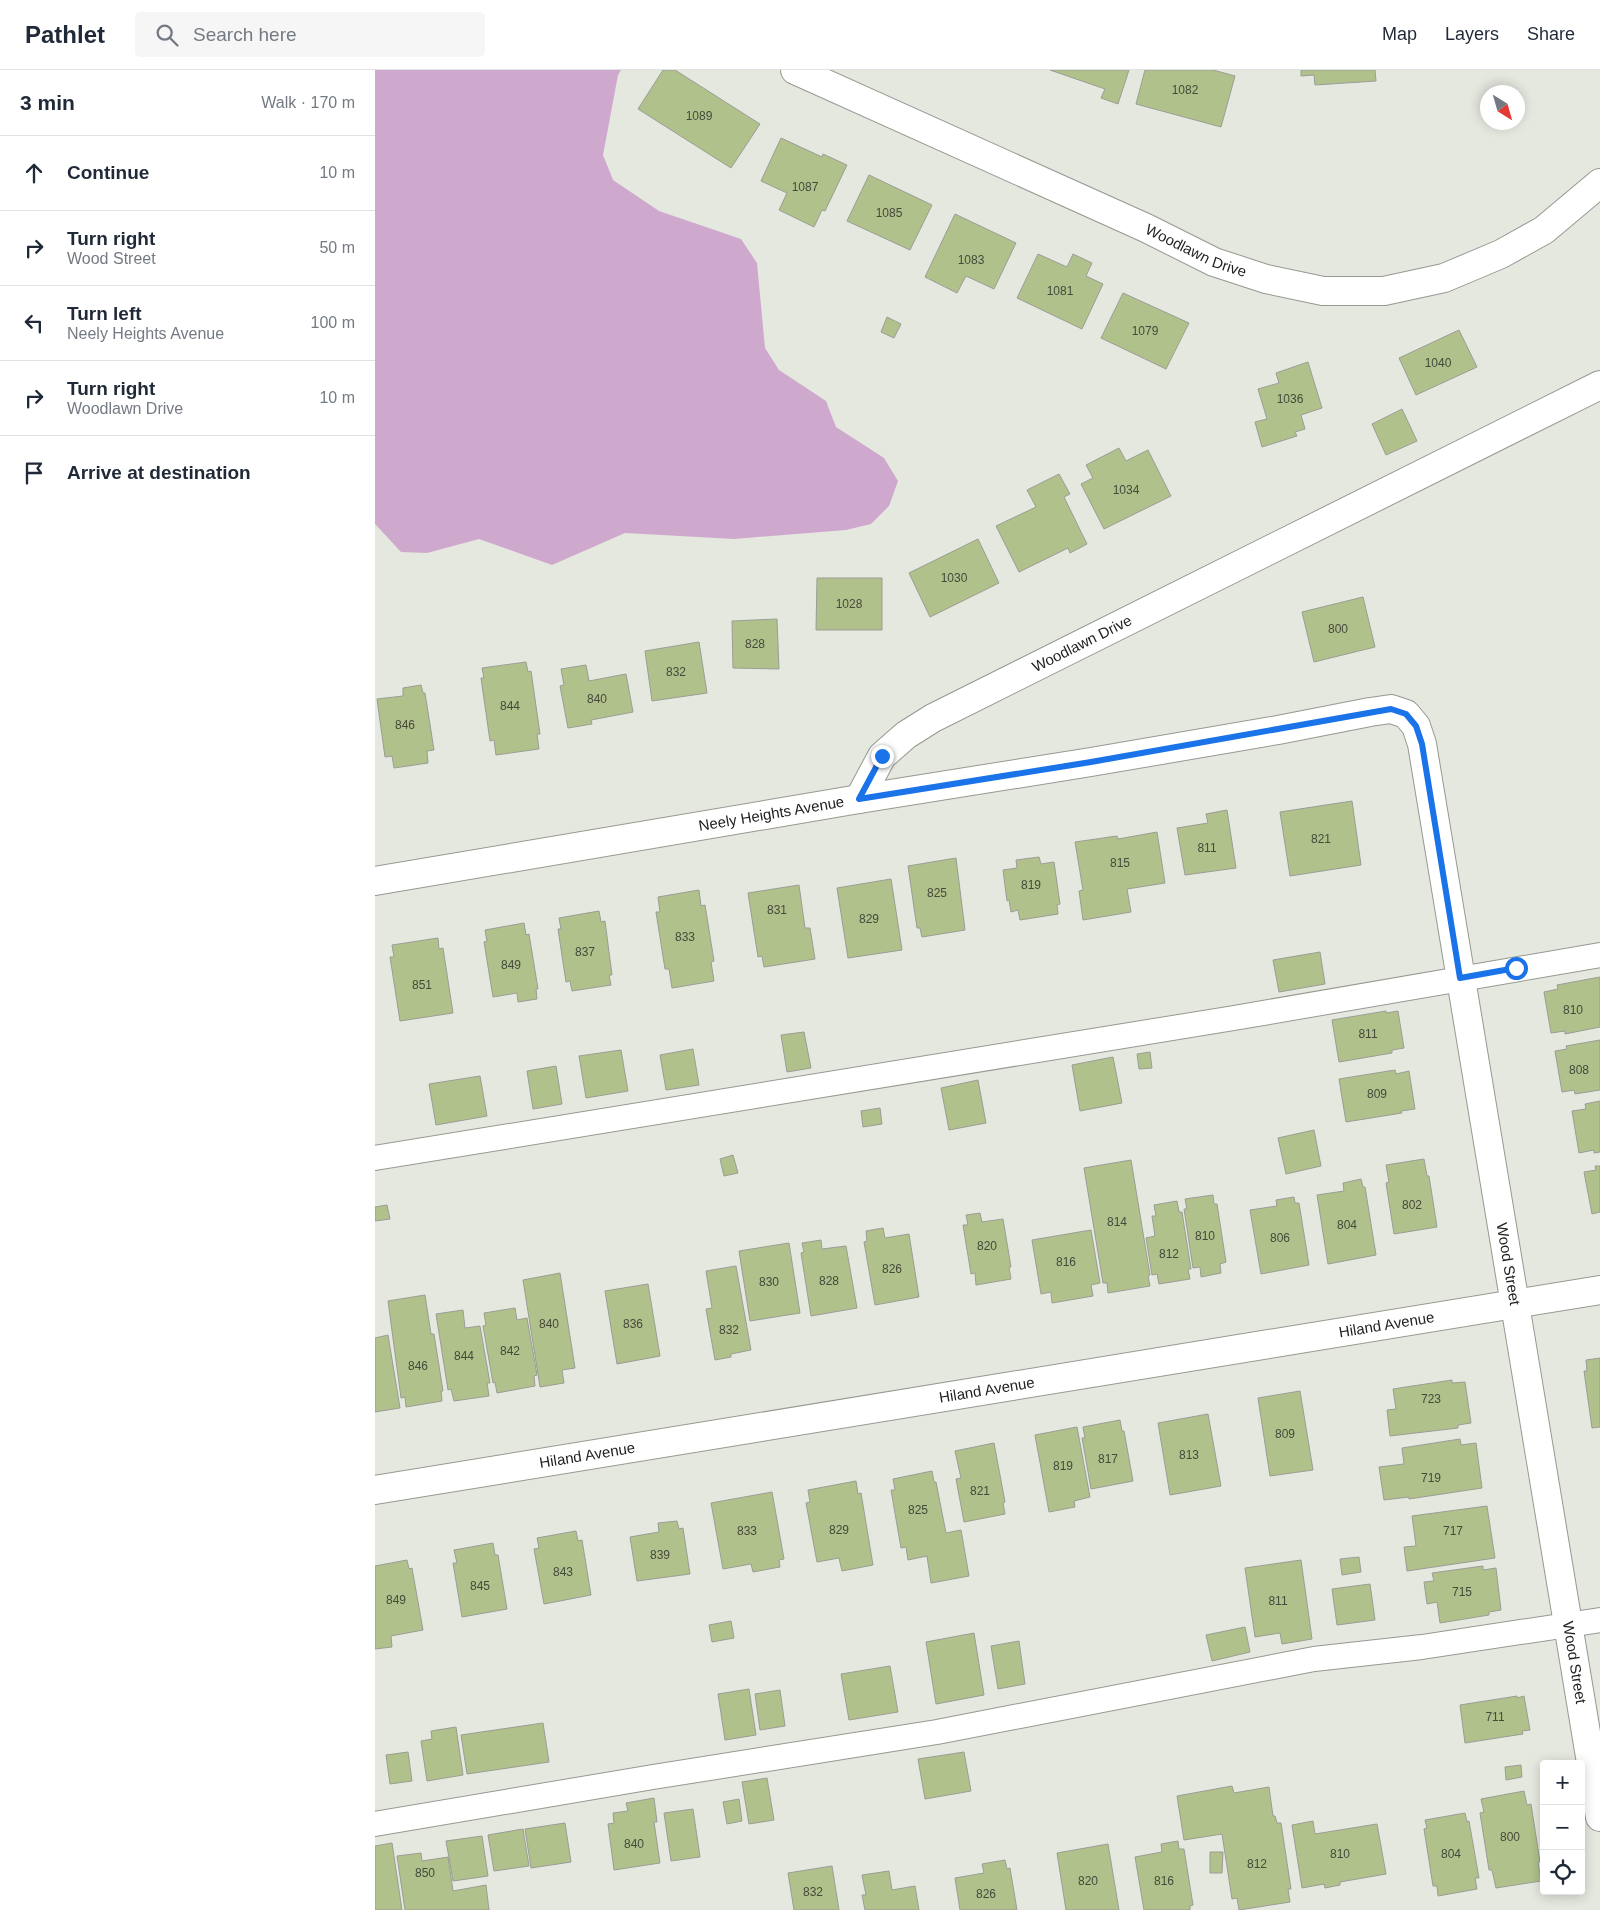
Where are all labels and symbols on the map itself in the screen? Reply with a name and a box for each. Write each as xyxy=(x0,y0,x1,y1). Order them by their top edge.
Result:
house number: 1082 xyxy=(1172,83,1199,97)
north arrow xyxy=(1480,85,1525,130)
house number: 1089 xyxy=(686,109,713,123)
house number: 1087 xyxy=(792,180,819,194)
house number: 1085 xyxy=(876,206,903,220)
street label: Woodlawn Drive xyxy=(1143,220,1249,280)
house number: 1083 xyxy=(958,253,985,267)
house number: 1081 xyxy=(1047,284,1074,298)
house number: 1079 xyxy=(1132,324,1159,338)
house number: 1040 xyxy=(1425,356,1452,370)
house number: 1036 xyxy=(1277,392,1304,406)
house number: 1034 xyxy=(1113,483,1140,497)
house number: 1030 xyxy=(941,571,968,585)
house number: 1028 xyxy=(836,597,863,611)
street label: Woodlawn Drive xyxy=(1029,611,1134,675)
house number: 800 xyxy=(1328,622,1348,636)
house number: 828 xyxy=(745,637,765,651)
house number: 832 xyxy=(666,665,686,679)
house number: 840 xyxy=(587,692,607,706)
house number: 844 xyxy=(500,699,520,713)
house number: 846 xyxy=(395,718,415,732)
route end xyxy=(871,745,894,768)
street label: Neely Heights Avenue xyxy=(697,793,845,834)
house number: 821 xyxy=(1311,832,1331,846)
house number: 811 xyxy=(1197,841,1217,855)
house number: 815 xyxy=(1110,856,1130,870)
house number: 819 xyxy=(1021,878,1041,892)
house number: 825 xyxy=(927,886,947,900)
house number: 831 xyxy=(767,903,787,917)
house number: 829 xyxy=(859,912,879,926)
house number: 833 xyxy=(675,930,695,944)
house number: 837 xyxy=(575,945,595,959)
route start xyxy=(1505,957,1528,980)
house number: 849 xyxy=(501,958,521,972)
house number: 851 xyxy=(412,978,432,992)
house number: 810 xyxy=(1563,1003,1583,1017)
house number: 811 xyxy=(1358,1027,1378,1041)
house number: 808 xyxy=(1569,1063,1589,1077)
house number: 809 xyxy=(1367,1087,1387,1101)
house number: 802 xyxy=(1402,1198,1422,1212)
house number: 814 xyxy=(1107,1215,1127,1229)
house number: 804 xyxy=(1337,1218,1357,1232)
street label: Wood Street xyxy=(1494,1222,1524,1307)
house number: 810 xyxy=(1195,1229,1215,1243)
house number: 806 xyxy=(1270,1231,1290,1245)
house number: 820 xyxy=(977,1239,997,1253)
house number: 812 xyxy=(1159,1247,1179,1261)
house number: 816 xyxy=(1056,1255,1076,1269)
house number: 826 xyxy=(882,1262,902,1276)
house number: 828 xyxy=(819,1274,839,1288)
house number: 830 xyxy=(759,1275,779,1289)
street label: Hiland Avenue xyxy=(1338,1308,1436,1341)
house number: 840 xyxy=(539,1317,559,1331)
house number: 836 xyxy=(623,1317,643,1331)
house number: 832 xyxy=(719,1323,739,1337)
house number: 842 xyxy=(500,1344,520,1358)
house number: 844 xyxy=(454,1349,474,1363)
house number: 846 xyxy=(408,1359,428,1373)
street label: Hiland Avenue xyxy=(938,1373,1036,1406)
house number: 723 xyxy=(1421,1392,1441,1406)
house number: 809 xyxy=(1275,1427,1295,1441)
street label: Hiland Avenue xyxy=(538,1439,636,1471)
house number: 813 xyxy=(1179,1448,1199,1462)
house number: 817 xyxy=(1098,1452,1118,1466)
house number: 819 xyxy=(1053,1459,1073,1473)
house number: 719 xyxy=(1421,1471,1441,1485)
house number: 821 xyxy=(970,1484,990,1498)
house number: 825 xyxy=(908,1503,928,1517)
house number: 829 xyxy=(829,1523,849,1537)
house number: 833 xyxy=(737,1524,757,1538)
house number: 717 xyxy=(1443,1524,1463,1538)
house number: 839 xyxy=(650,1548,670,1562)
house number: 843 xyxy=(553,1565,573,1579)
house number: 845 xyxy=(470,1579,490,1593)
house number: 715 xyxy=(1452,1585,1472,1599)
house number: 849 xyxy=(386,1593,406,1607)
house number: 811 xyxy=(1268,1594,1288,1608)
street label: Wood Street xyxy=(1560,1620,1590,1706)
house number: 711 xyxy=(1485,1710,1505,1724)
house number: 800 xyxy=(1500,1830,1520,1844)
house number: 840 xyxy=(624,1837,644,1851)
house number: 810 xyxy=(1330,1847,1350,1861)
house number: 804 xyxy=(1441,1847,1461,1861)
house number: 812 xyxy=(1247,1857,1267,1871)
house number: 850 xyxy=(415,1866,435,1880)
house number: 820 xyxy=(1078,1874,1098,1888)
house number: 816 xyxy=(1154,1874,1174,1888)
house number: 832 xyxy=(803,1885,823,1899)
house number: 826 xyxy=(976,1887,996,1901)

